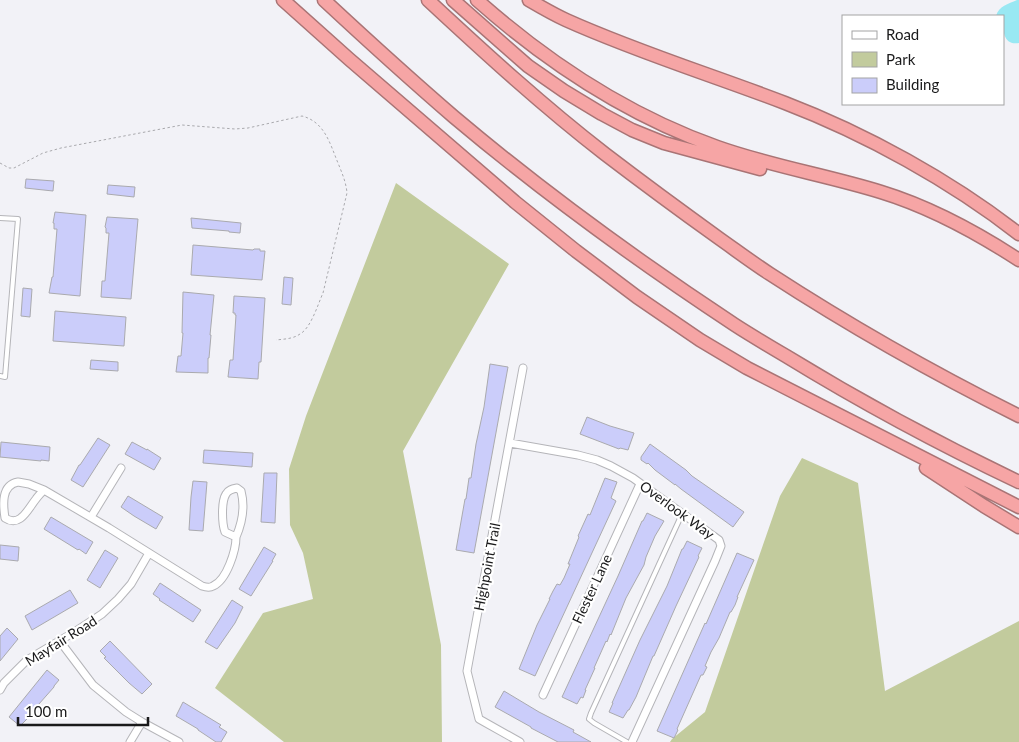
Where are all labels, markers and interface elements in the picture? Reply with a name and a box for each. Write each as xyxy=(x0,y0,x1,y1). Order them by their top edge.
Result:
legend xyxy=(842,15,1004,105)
text: Road xyxy=(886,25,919,43)
text: Park xyxy=(886,50,916,68)
text: Building xyxy=(886,75,939,93)
street label: Overlook Way xyxy=(637,477,719,543)
street label: Highpoint Trail xyxy=(470,521,503,612)
street label: Flester Lane xyxy=(568,551,615,626)
street label: Mayfair Road xyxy=(22,612,100,669)
scale bar xyxy=(18,694,148,726)
text: 100 m xyxy=(25,702,67,720)

